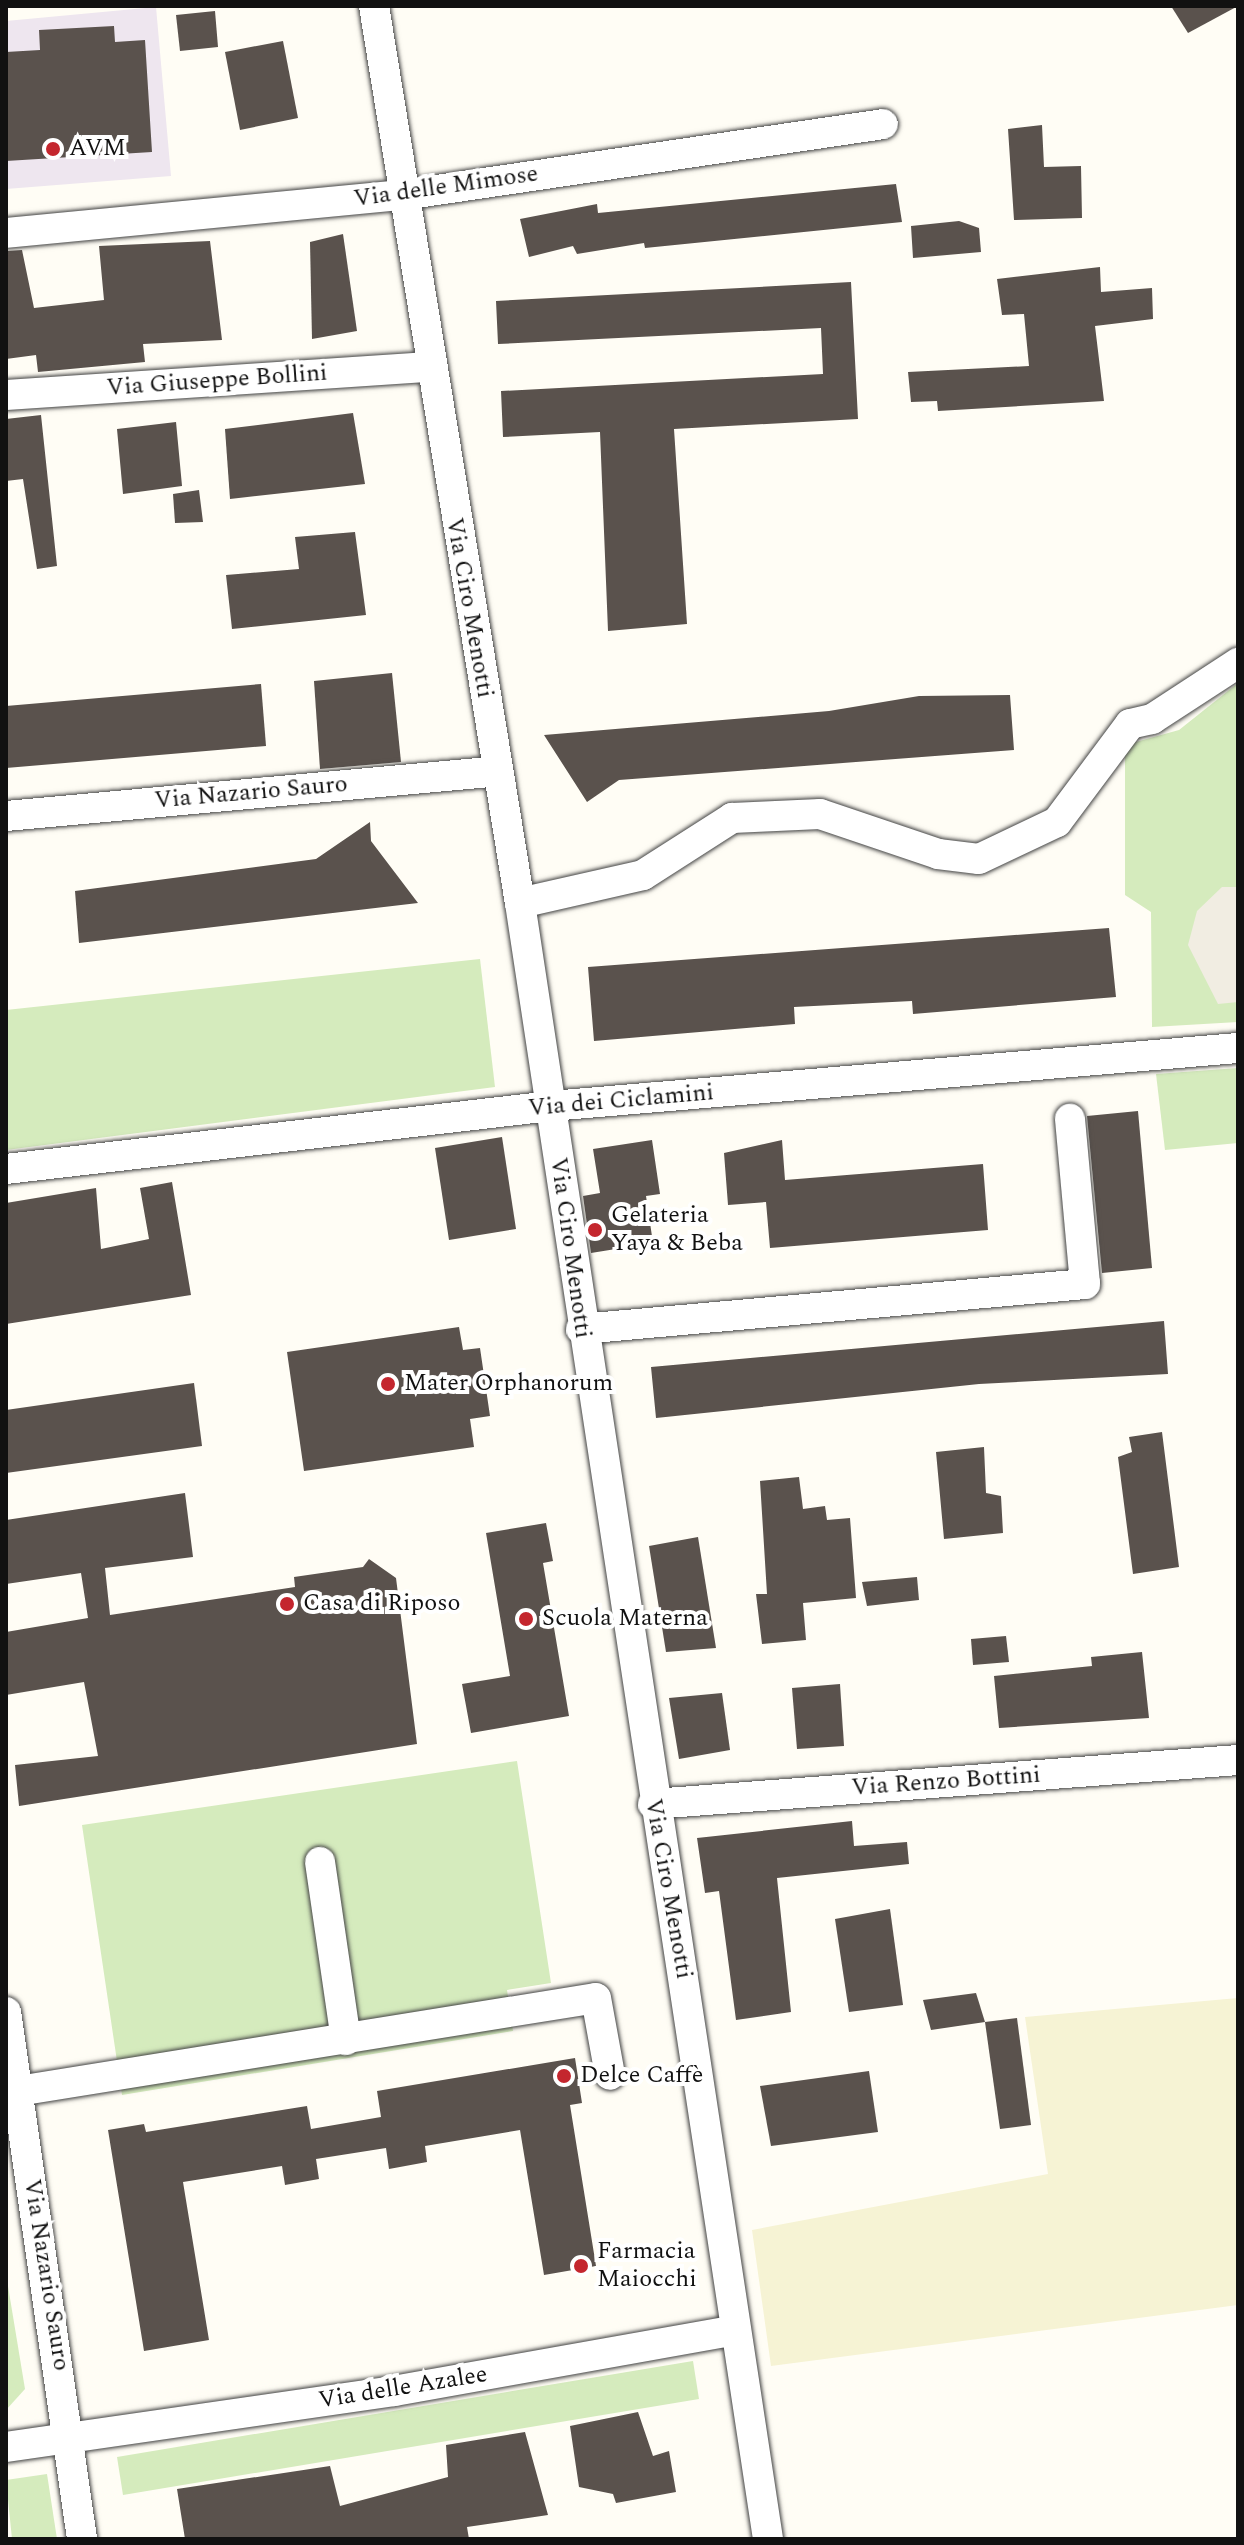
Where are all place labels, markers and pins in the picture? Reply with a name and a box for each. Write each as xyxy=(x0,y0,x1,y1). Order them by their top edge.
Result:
place label: AVM xyxy=(69,135,126,163)
marker: AVM xyxy=(44,140,62,158)
place label: Gelateria Yaya & Beba xyxy=(611,1202,743,1258)
marker: Gelateria Yaya & Beba xyxy=(586,1221,604,1239)
place label: Mater Orphanorum xyxy=(404,1370,613,1398)
marker: Mater Orphanorum xyxy=(379,1375,397,1393)
place label: Casa di Riposo xyxy=(303,1590,461,1618)
marker: Casa di Riposo xyxy=(278,1595,296,1613)
place label: Scuola Materna xyxy=(542,1605,708,1633)
marker: Scuola Materna xyxy=(517,1610,535,1628)
place label: Delce Caffè xyxy=(580,2062,703,2090)
marker: Delce Caffè xyxy=(555,2067,573,2085)
place label: Farmacia Maiocchi xyxy=(597,2238,697,2294)
marker: Farmacia Maiocchi xyxy=(572,2257,590,2275)

